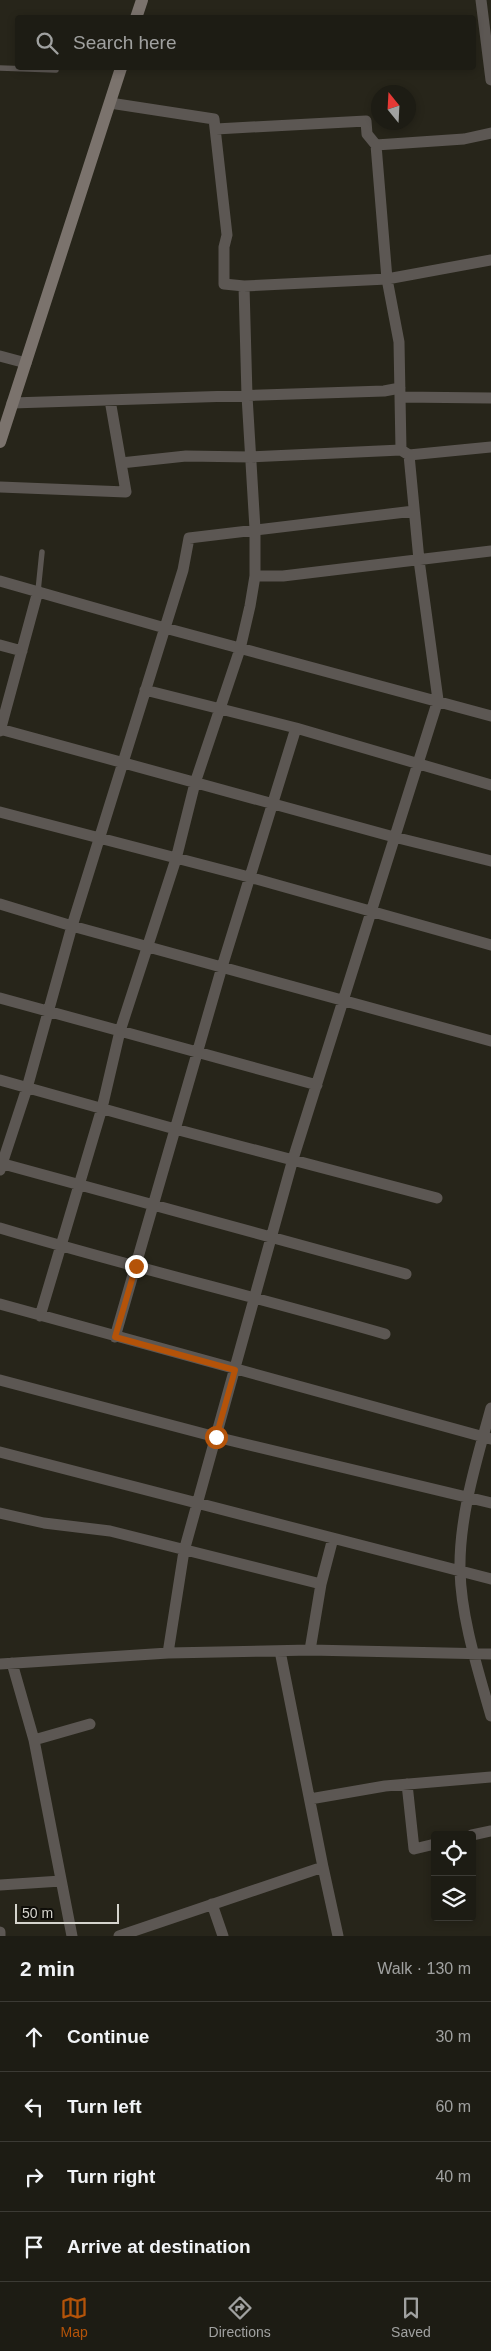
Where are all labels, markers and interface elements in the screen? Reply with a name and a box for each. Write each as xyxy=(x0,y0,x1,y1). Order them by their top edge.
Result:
search box xyxy=(15,15,476,70)
icon: search xyxy=(33,29,61,57)
text: Search here xyxy=(73,32,177,53)
north arrow xyxy=(371,85,416,130)
route end xyxy=(125,1255,148,1278)
route start xyxy=(205,1426,228,1449)
map controls xyxy=(431,1831,476,1921)
button: locate xyxy=(431,1831,476,1876)
button: layers xyxy=(431,1876,476,1921)
scale bar xyxy=(15,1901,119,1924)
text: 50 m xyxy=(22,1905,53,1921)
text: 2 min xyxy=(20,1957,75,1980)
text: Walk · 130 m xyxy=(377,1960,471,1977)
icon: ahead xyxy=(20,2023,48,2051)
text: Continue xyxy=(67,2026,149,2047)
text: 30 m xyxy=(435,2028,471,2045)
icon: left xyxy=(20,2093,48,2121)
text: Turn left xyxy=(67,2096,142,2117)
text: 60 m xyxy=(435,2098,471,2115)
icon: right xyxy=(20,2163,48,2191)
text: Turn right xyxy=(67,2166,155,2187)
text: 40 m xyxy=(435,2168,471,2185)
icon: arrive xyxy=(20,2233,48,2261)
text: Arrive at destination xyxy=(67,2236,251,2257)
tab: Map xyxy=(60,2294,88,2340)
tab: Directions xyxy=(209,2294,271,2340)
tab: Saved xyxy=(391,2294,431,2340)

